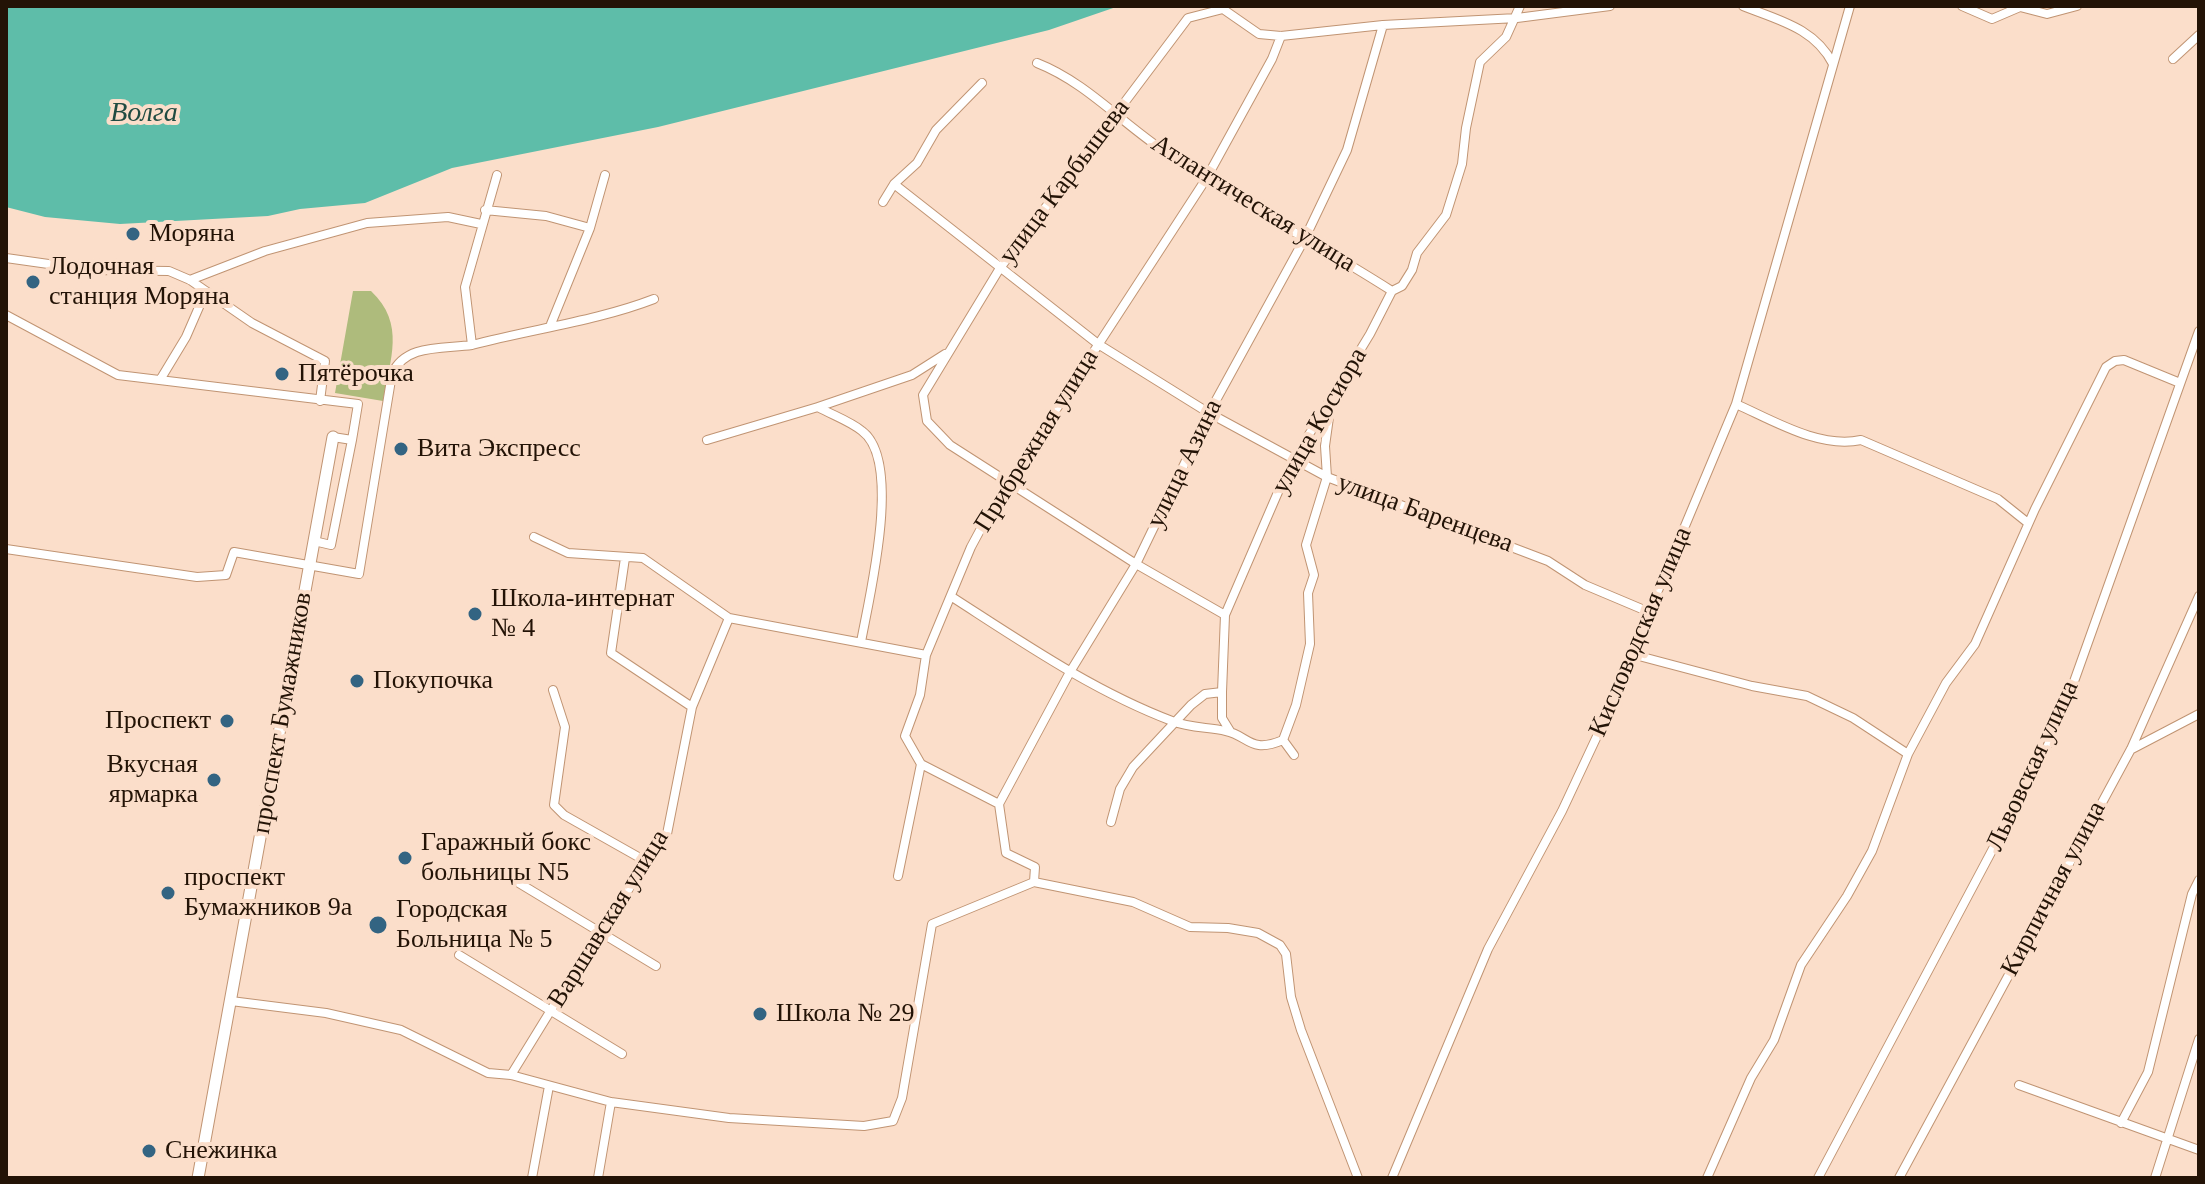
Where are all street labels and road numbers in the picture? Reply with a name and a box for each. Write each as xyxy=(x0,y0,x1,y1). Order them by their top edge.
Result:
street label: улица Карбышева xyxy=(993,94,1137,270)
street label: Атлантическая улица xyxy=(1145,128,1361,280)
street label: улица Косиора xyxy=(1266,342,1374,500)
street label: Прибрежная улица xyxy=(968,344,1106,538)
street label: улица Азина xyxy=(1140,395,1230,533)
street label: улица Баренцева xyxy=(1333,468,1517,560)
street label: Кисловодская улица xyxy=(1583,523,1699,741)
street label: проспект Бумажников xyxy=(246,590,320,836)
street label: Львовская улица xyxy=(1980,676,2086,856)
street label: Кирпичная улица xyxy=(1995,796,2113,982)
street label: Варшавская улица xyxy=(542,824,676,1014)

